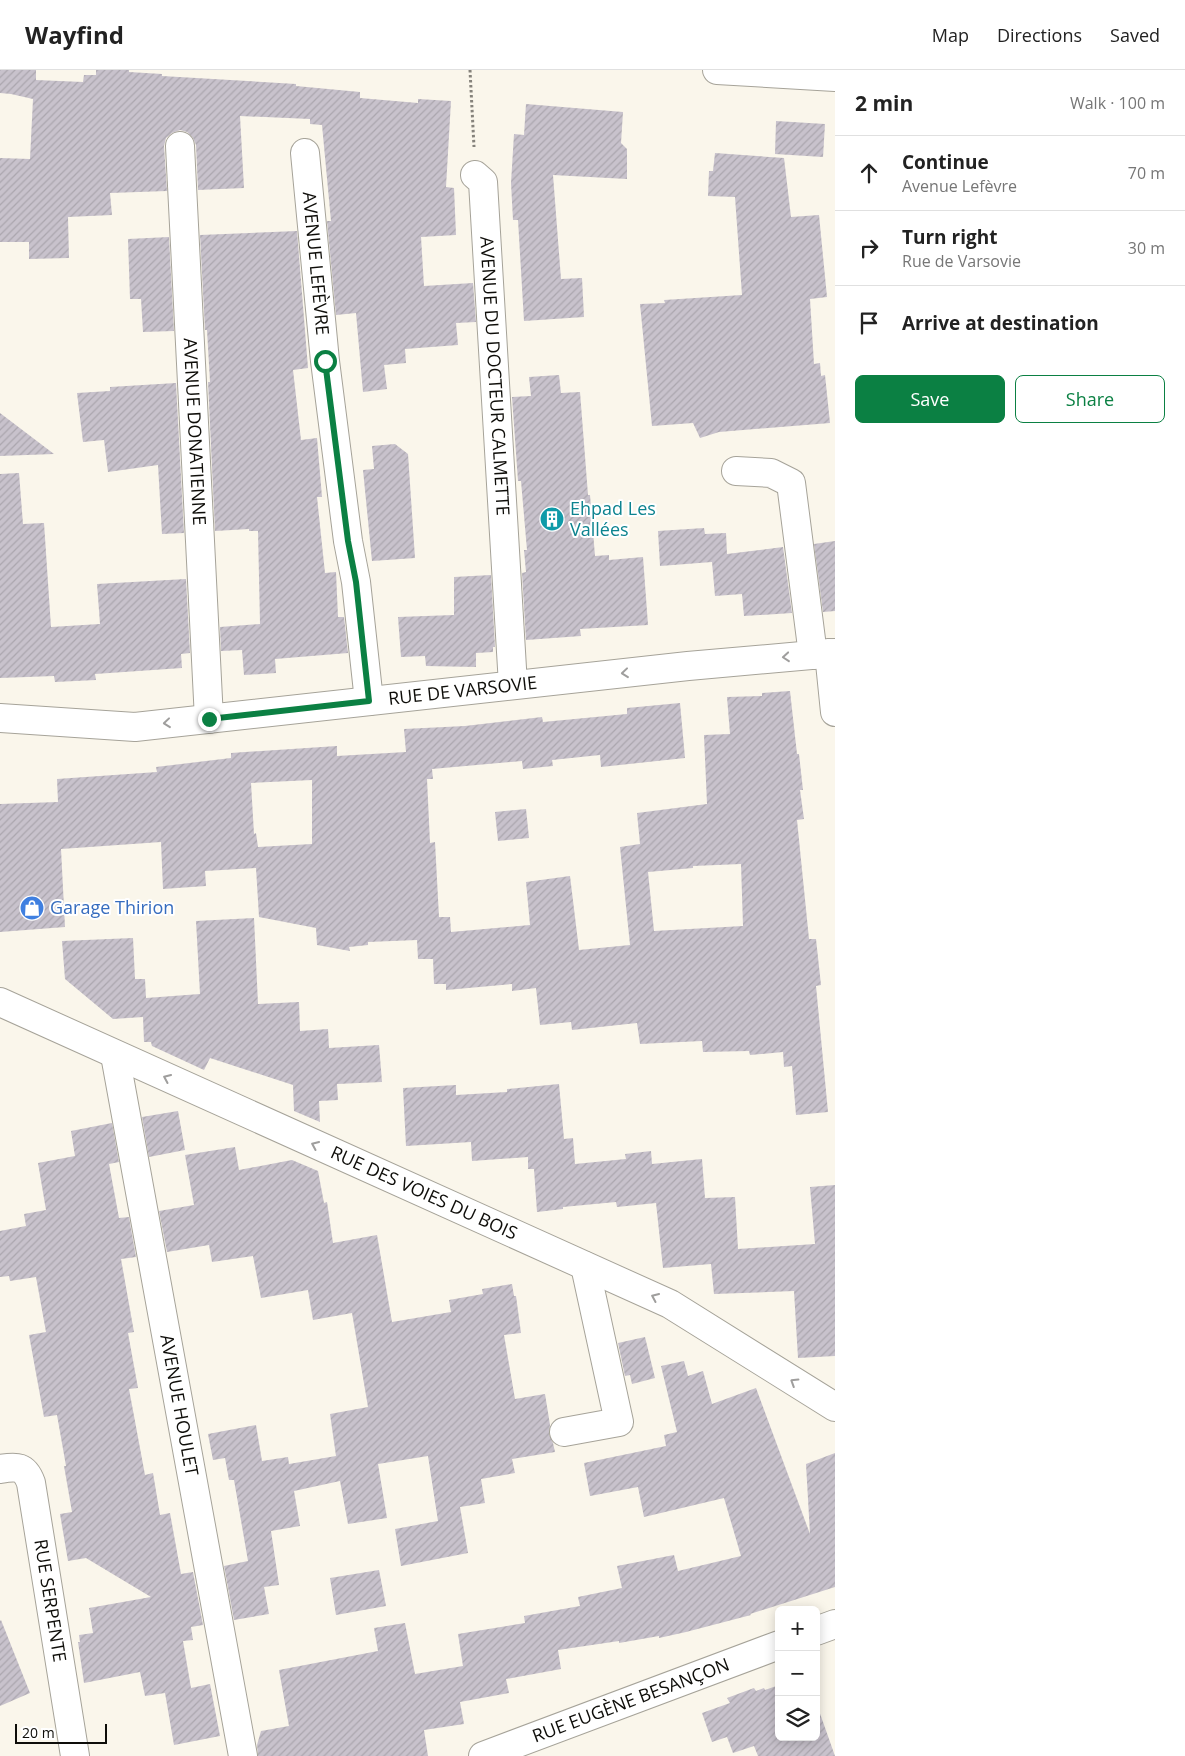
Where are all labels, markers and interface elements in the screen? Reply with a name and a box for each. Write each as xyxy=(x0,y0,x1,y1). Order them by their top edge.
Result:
text: Wayfind xyxy=(25,18,124,51)
text: Map xyxy=(932,23,969,47)
text: Directions xyxy=(997,23,1082,47)
text: Saved xyxy=(1110,23,1160,47)
text: 2 min xyxy=(855,89,913,117)
text: Walk · 100 m xyxy=(1070,92,1165,114)
text: Continue xyxy=(902,149,989,175)
icon: ahead xyxy=(855,159,883,187)
text: 70 m xyxy=(1128,162,1165,184)
text: Avenue Lefèvre xyxy=(902,175,1017,197)
street label: AVENUE LEFÈVRE xyxy=(298,191,335,336)
text: Turn right xyxy=(902,224,997,250)
icon: right xyxy=(855,234,883,262)
street label: AVENUE DU DOCTEUR CALMETTE xyxy=(475,236,516,516)
text: 30 m xyxy=(1128,237,1165,259)
text: Rue de Varsovie xyxy=(902,250,1021,272)
icon: arrive xyxy=(855,309,883,337)
text: Arrive at destination xyxy=(902,310,1099,336)
street label: AVENUE DONATIENNE xyxy=(179,337,212,526)
route start xyxy=(314,350,337,373)
button: Save xyxy=(855,375,1005,423)
button: Share xyxy=(1015,375,1165,423)
place label: Ehpad Les Vallées xyxy=(570,496,656,541)
building icon: Ehpad Les Vallées xyxy=(539,506,565,532)
one-way arrow xyxy=(782,651,790,662)
one-way arrow xyxy=(620,667,628,678)
street label: RUE DE VARSOVIE xyxy=(387,670,538,710)
route end xyxy=(198,708,221,731)
one-way arrow xyxy=(163,717,171,728)
shop icon: Garage Thirion xyxy=(19,895,45,921)
place label: Garage Thirion xyxy=(50,895,174,919)
one-way arrow xyxy=(163,1074,172,1085)
street label: RUE DES VOIES DU BOIS xyxy=(327,1140,522,1245)
one-way arrow xyxy=(311,1141,320,1151)
one-way arrow xyxy=(651,1293,660,1304)
street label: AVENUE HOULET xyxy=(155,1332,205,1478)
one-way arrow xyxy=(790,1378,799,1388)
street label: RUE SERPENTE xyxy=(29,1537,73,1664)
map controls xyxy=(775,1606,820,1741)
button: + xyxy=(775,1606,820,1651)
button: − xyxy=(775,1651,820,1696)
street label: RUE EUGÈNE BESANÇON xyxy=(529,1652,733,1747)
button: layers xyxy=(775,1696,820,1741)
scale bar xyxy=(15,1721,108,1744)
text: 20 m xyxy=(22,1723,55,1742)

